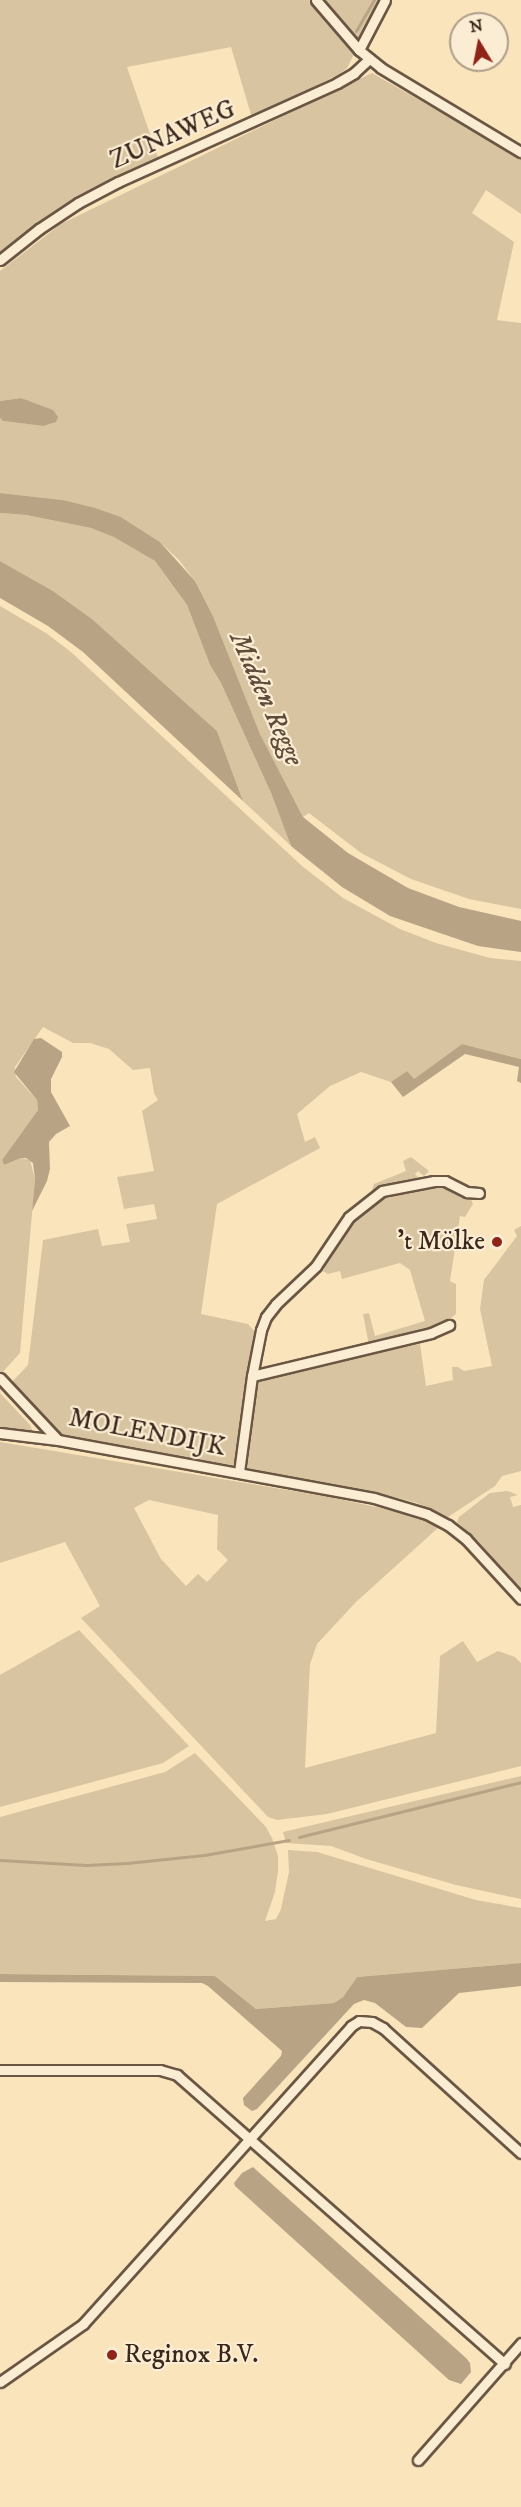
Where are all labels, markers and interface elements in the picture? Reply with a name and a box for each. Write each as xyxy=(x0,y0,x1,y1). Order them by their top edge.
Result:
north arrow xyxy=(449,12,509,72)
text: N xyxy=(468,15,484,37)
street label: ZUNAWEG xyxy=(106,94,240,176)
water label: Midden Regge xyxy=(222,627,310,771)
place label: 't Mölke xyxy=(397,1226,485,1258)
marker: 't Mölke xyxy=(490,1235,504,1249)
street label: MOLENDIJK xyxy=(66,1403,228,1463)
place label: Reginox B.V. xyxy=(124,2339,258,2371)
marker: Reginox B.V. xyxy=(105,2348,119,2362)

